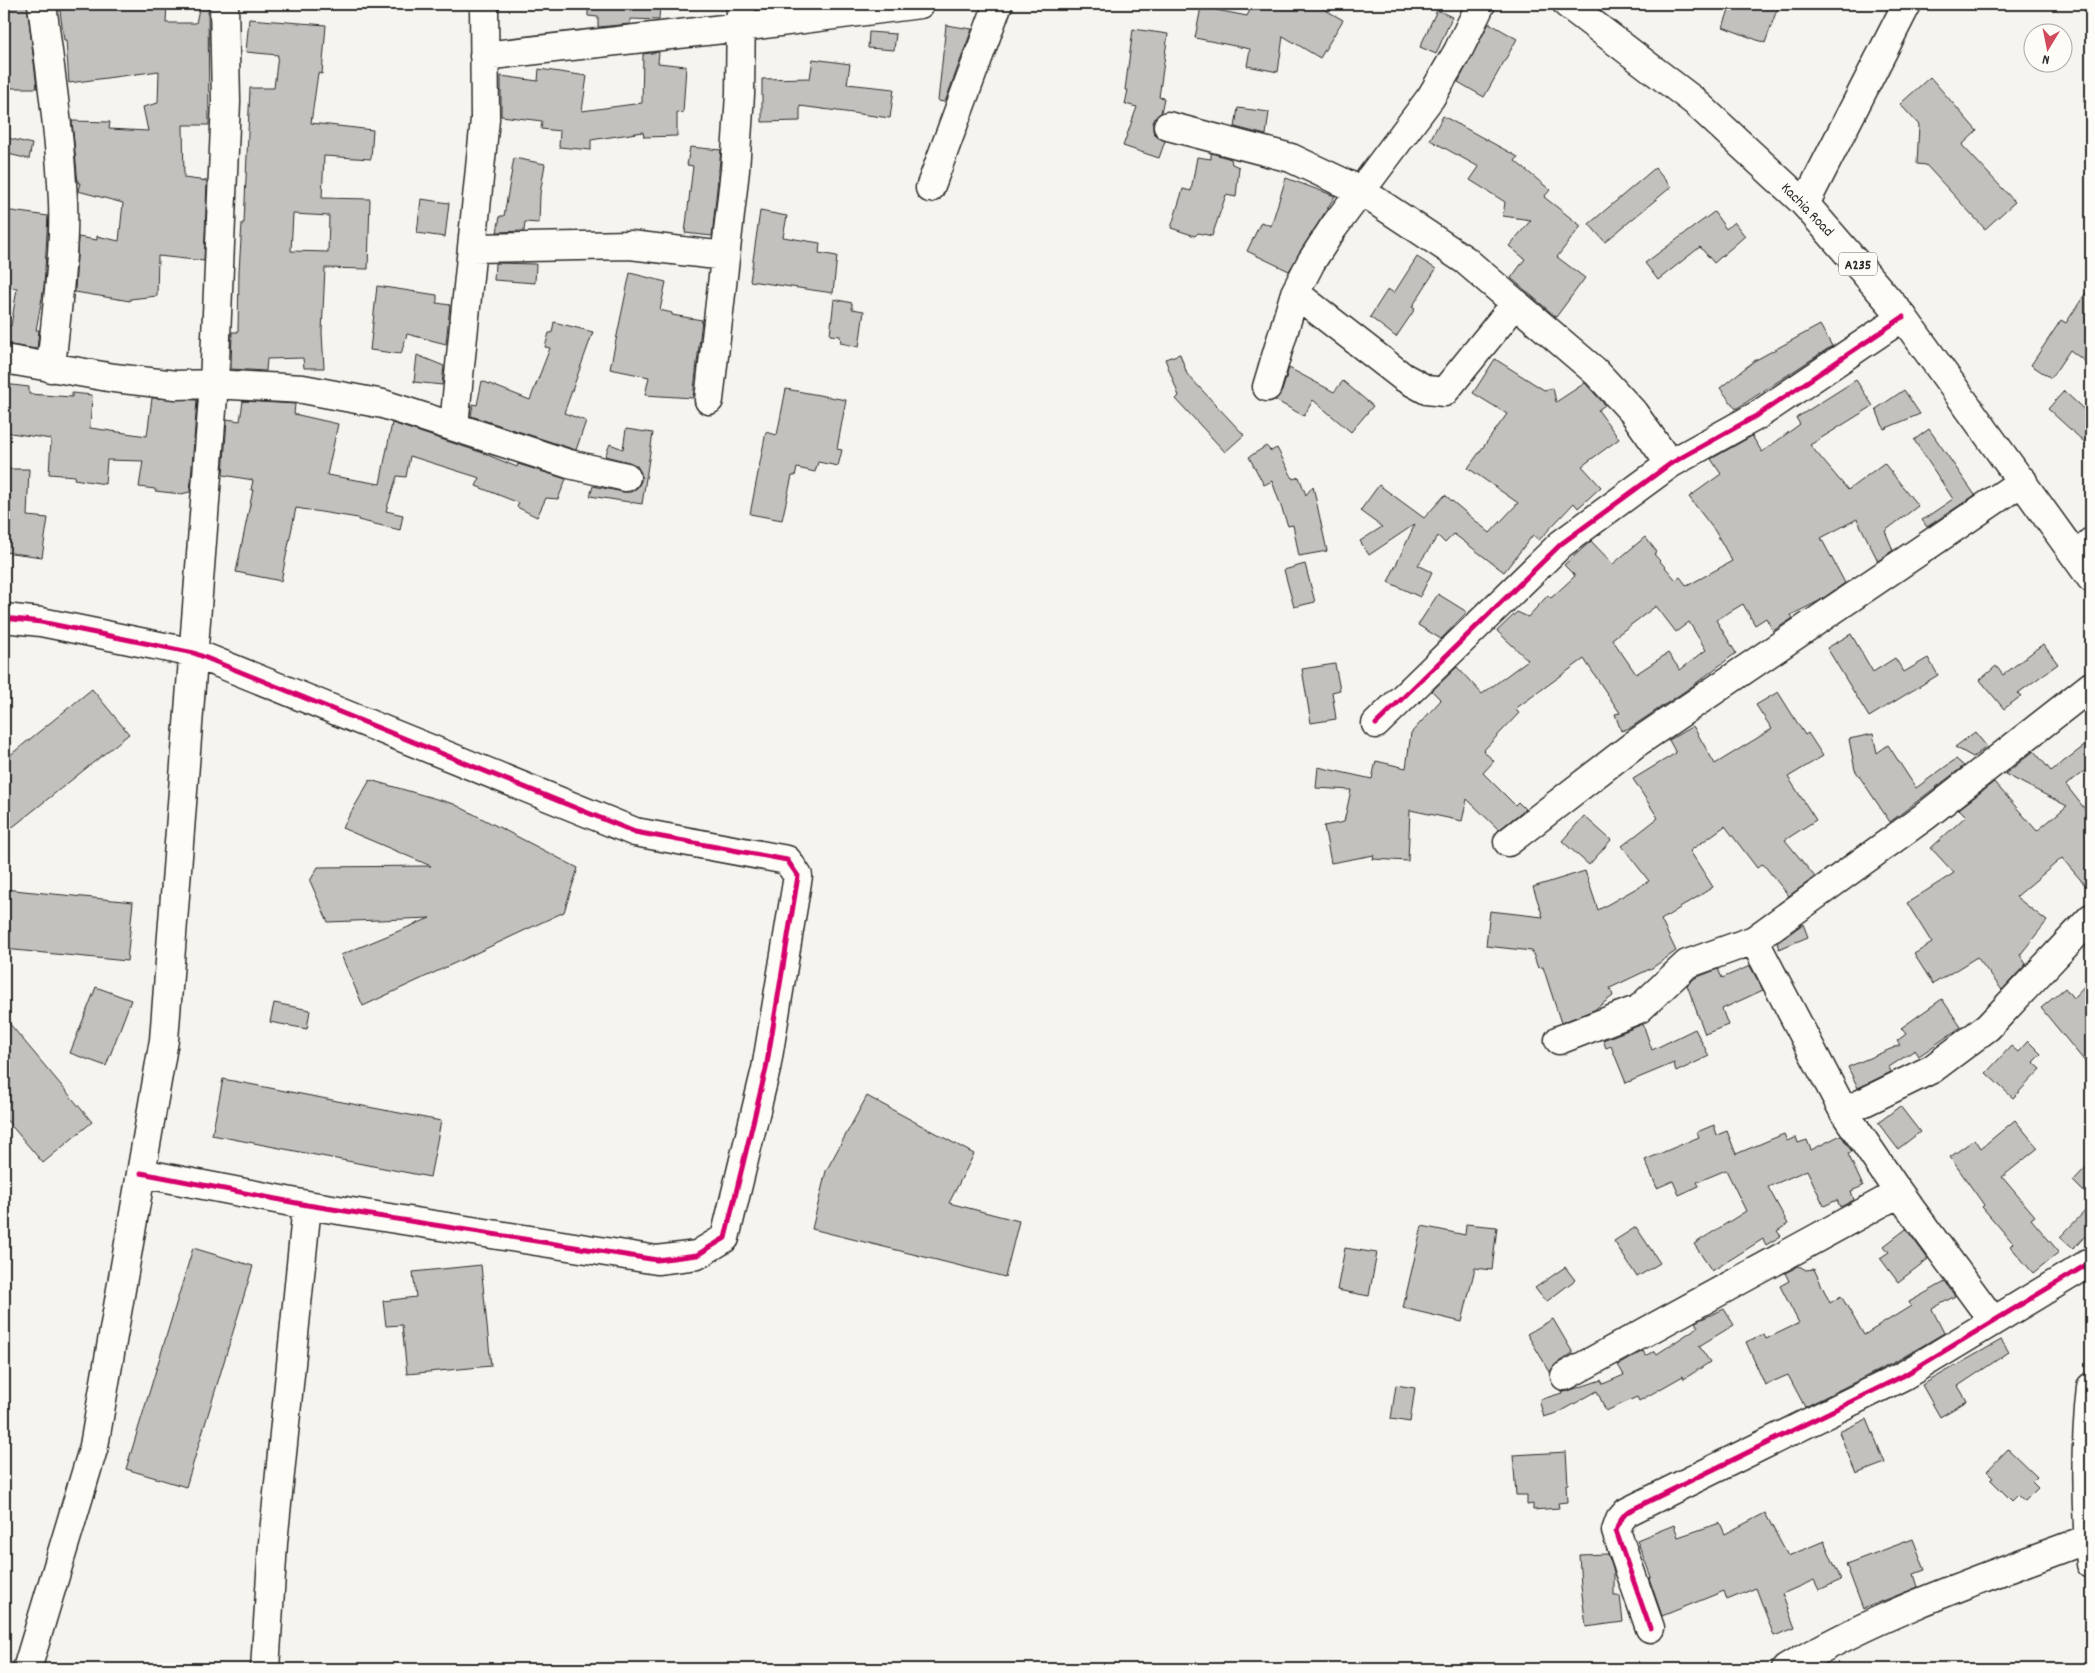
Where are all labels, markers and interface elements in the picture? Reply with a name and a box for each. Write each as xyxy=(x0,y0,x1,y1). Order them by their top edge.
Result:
north arrow xyxy=(2022,22,2072,72)
text: N xyxy=(2041,48,2051,69)
street label: Kachia Road xyxy=(1775,178,1838,243)
road number: A235 xyxy=(1839,252,1877,276)

